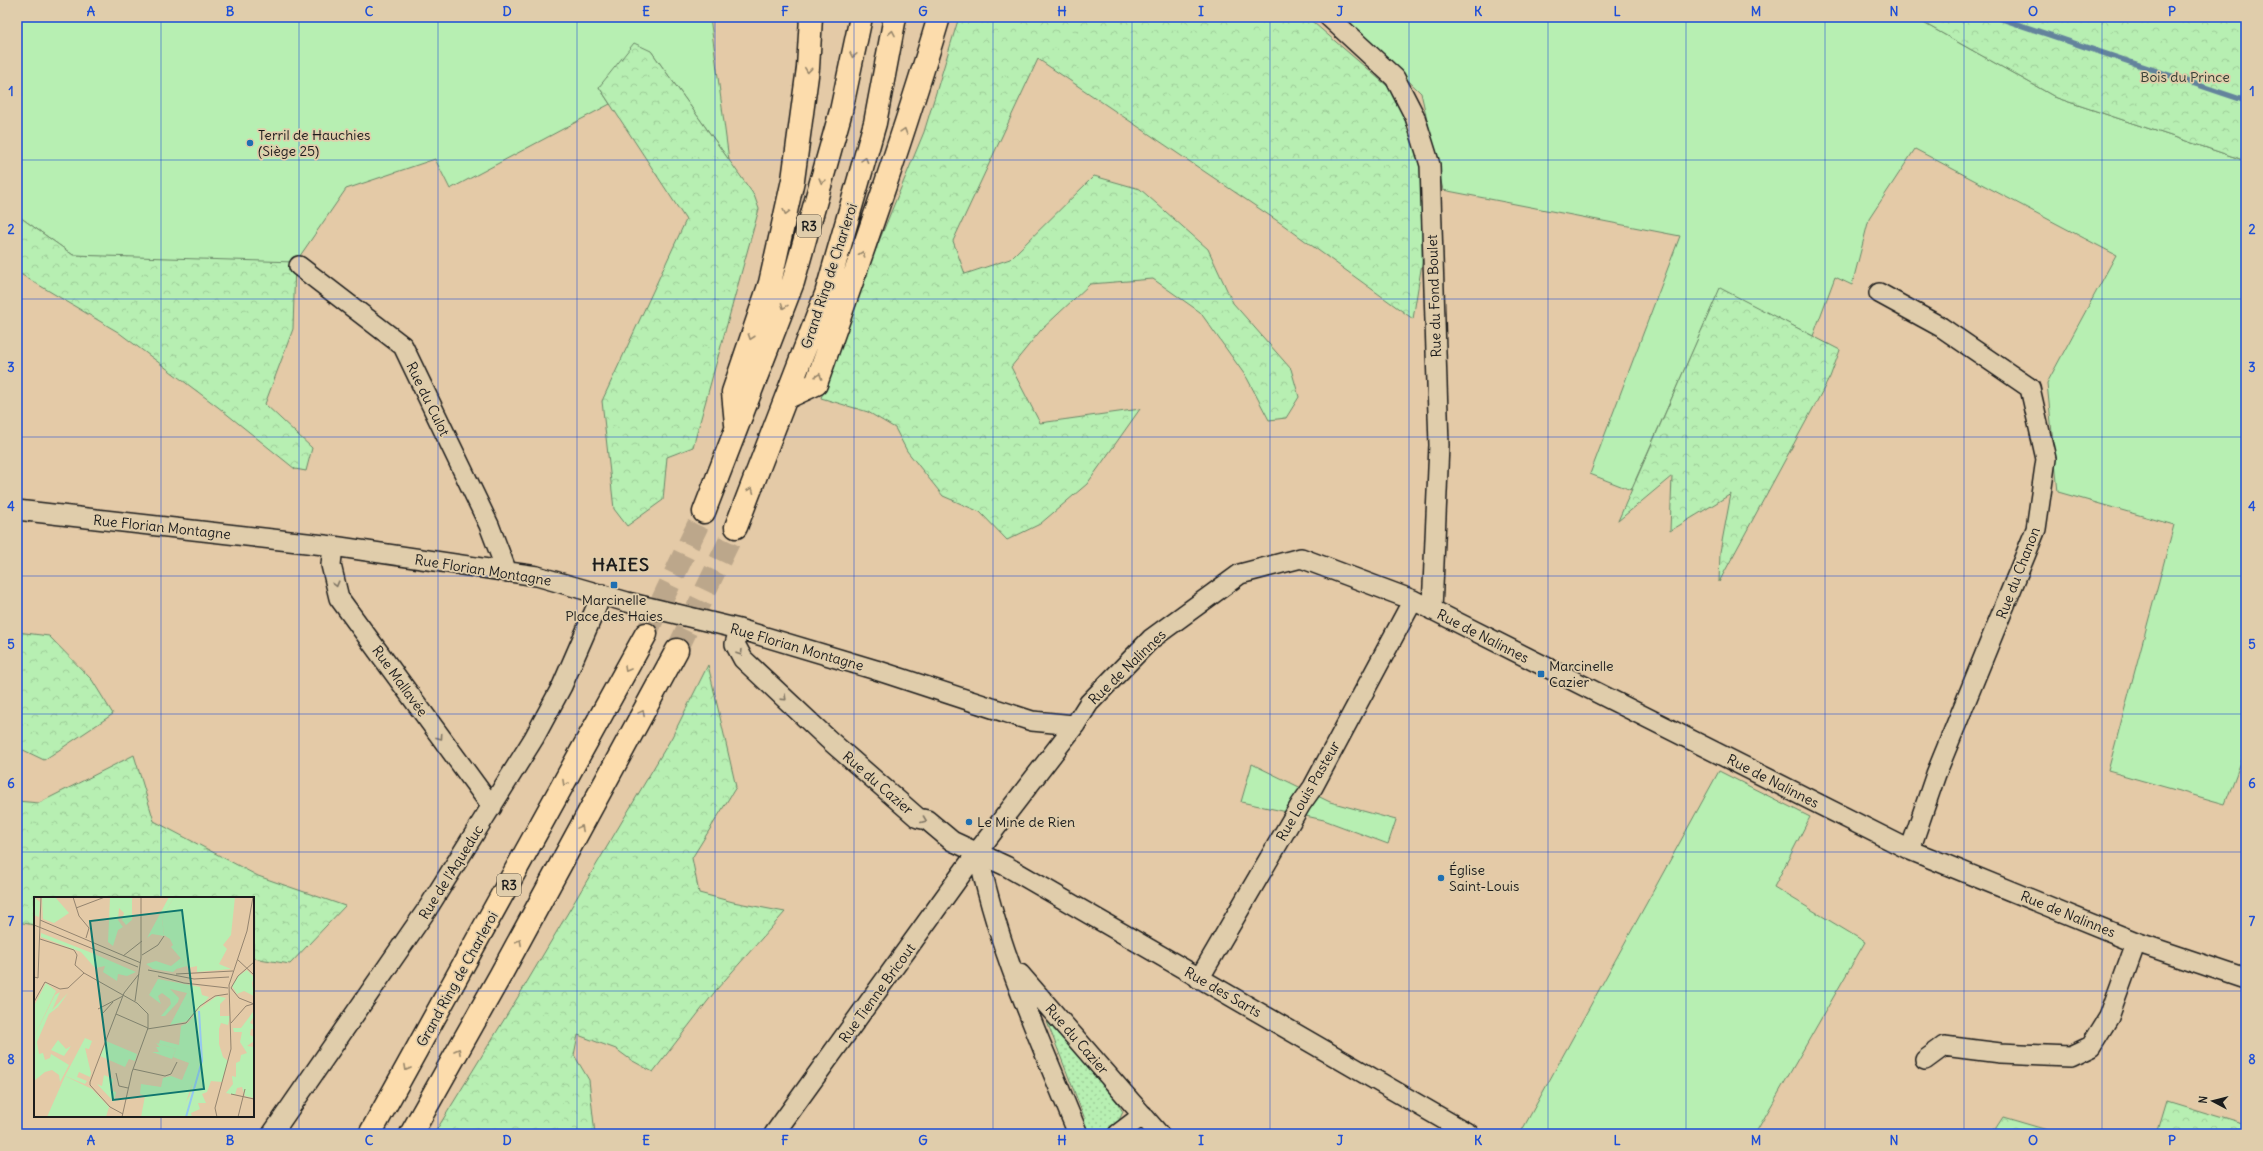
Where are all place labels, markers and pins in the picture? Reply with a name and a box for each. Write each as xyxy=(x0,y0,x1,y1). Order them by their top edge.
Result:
place label: Terril de Hauchies (Siège 25) xyxy=(258,126,370,160)
marker: Terril de Hauchies (Siège 25) xyxy=(245,138,255,148)
marker: Marcinelle Place des Haies xyxy=(609,580,619,590)
place label: Marcinelle Place des Haies xyxy=(565,591,663,625)
place label: Marcinelle Cazier xyxy=(1549,657,1614,691)
marker: Marcinelle Cazier xyxy=(1536,669,1546,679)
place label: Le Mine de Rien xyxy=(977,813,1075,831)
marker: Le Mine de Rien xyxy=(964,817,974,827)
place label: Église Saint-Louis xyxy=(1449,861,1519,895)
marker: Église Saint-Louis xyxy=(1436,873,1446,883)

